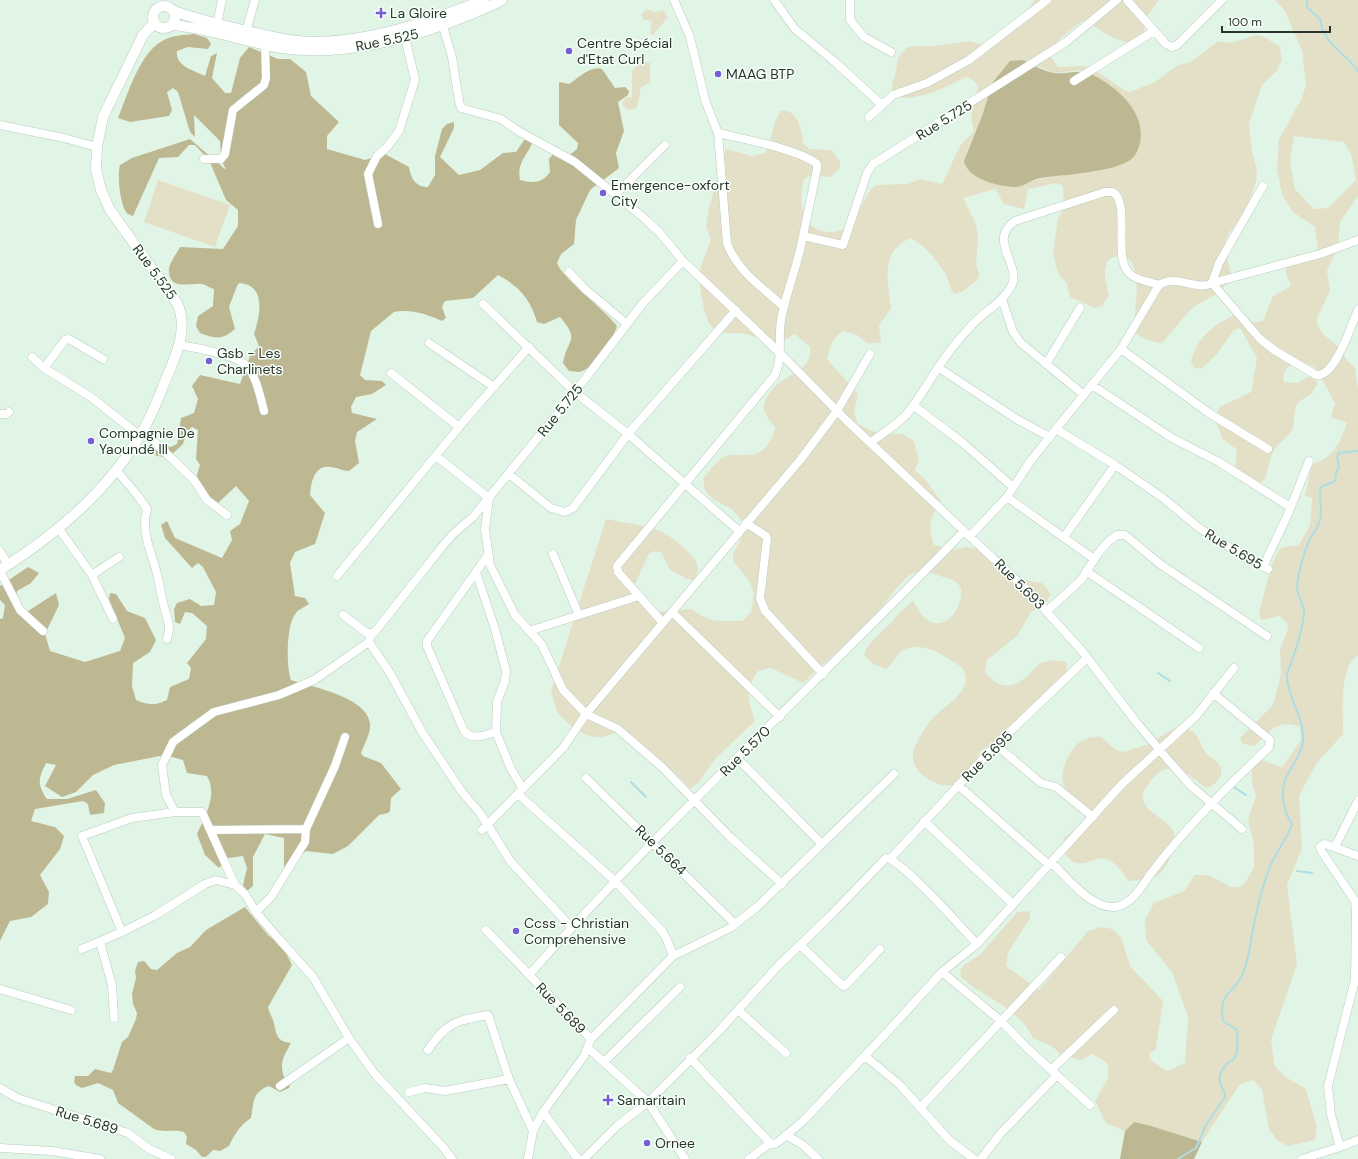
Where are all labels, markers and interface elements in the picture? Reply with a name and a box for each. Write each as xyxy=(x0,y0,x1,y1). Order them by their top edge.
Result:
place label: La Gloire xyxy=(390,4,447,22)
marker: La Gloire xyxy=(375,7,387,19)
scale bar xyxy=(1222,8,1330,34)
text: 100 m xyxy=(1228,14,1262,30)
street label: Rue 5.525 xyxy=(354,25,420,55)
place label: Centre Spécial d'Etat Curl xyxy=(577,34,672,68)
marker: Centre Spécial d'Etat Curl xyxy=(564,46,574,56)
place label: MAAG BTP xyxy=(726,65,794,83)
marker: MAAG BTP xyxy=(713,69,723,79)
street label: Rue 5.725 xyxy=(913,96,975,144)
place label: Emergence-oxfort City xyxy=(611,176,730,210)
marker: Emergence-oxfort City xyxy=(598,188,608,198)
street label: Rue 5.525 xyxy=(129,241,181,303)
place label: Gsb - Les Charlinets xyxy=(217,344,283,378)
marker: Gsb - Les Charlinets xyxy=(204,356,214,366)
street label: Rue 5.725 xyxy=(533,380,587,440)
place label: Compagnie De Yaoundé lll xyxy=(99,424,195,458)
marker: Compagnie De Yaoundé lll xyxy=(86,436,96,446)
street label: Rue 5.695 xyxy=(1202,525,1266,573)
street label: Rue 5.693 xyxy=(991,555,1049,613)
street label: Rue 5.570 xyxy=(716,722,774,780)
street label: Rue 5.695 xyxy=(958,727,1016,785)
street label: Rue 5.664 xyxy=(631,821,691,879)
place label: Ccss - Christian Comprehensive xyxy=(524,914,629,948)
marker: Ccss - Christian Comprehensive xyxy=(511,926,521,936)
street label: Rue 5.689 xyxy=(532,979,590,1038)
place label: Samaritain xyxy=(617,1091,686,1109)
marker: Samaritain xyxy=(602,1094,614,1106)
street label: Rue 5.689 xyxy=(53,1102,121,1138)
place label: Ornee xyxy=(655,1134,695,1152)
marker: Ornee xyxy=(642,1138,652,1148)

